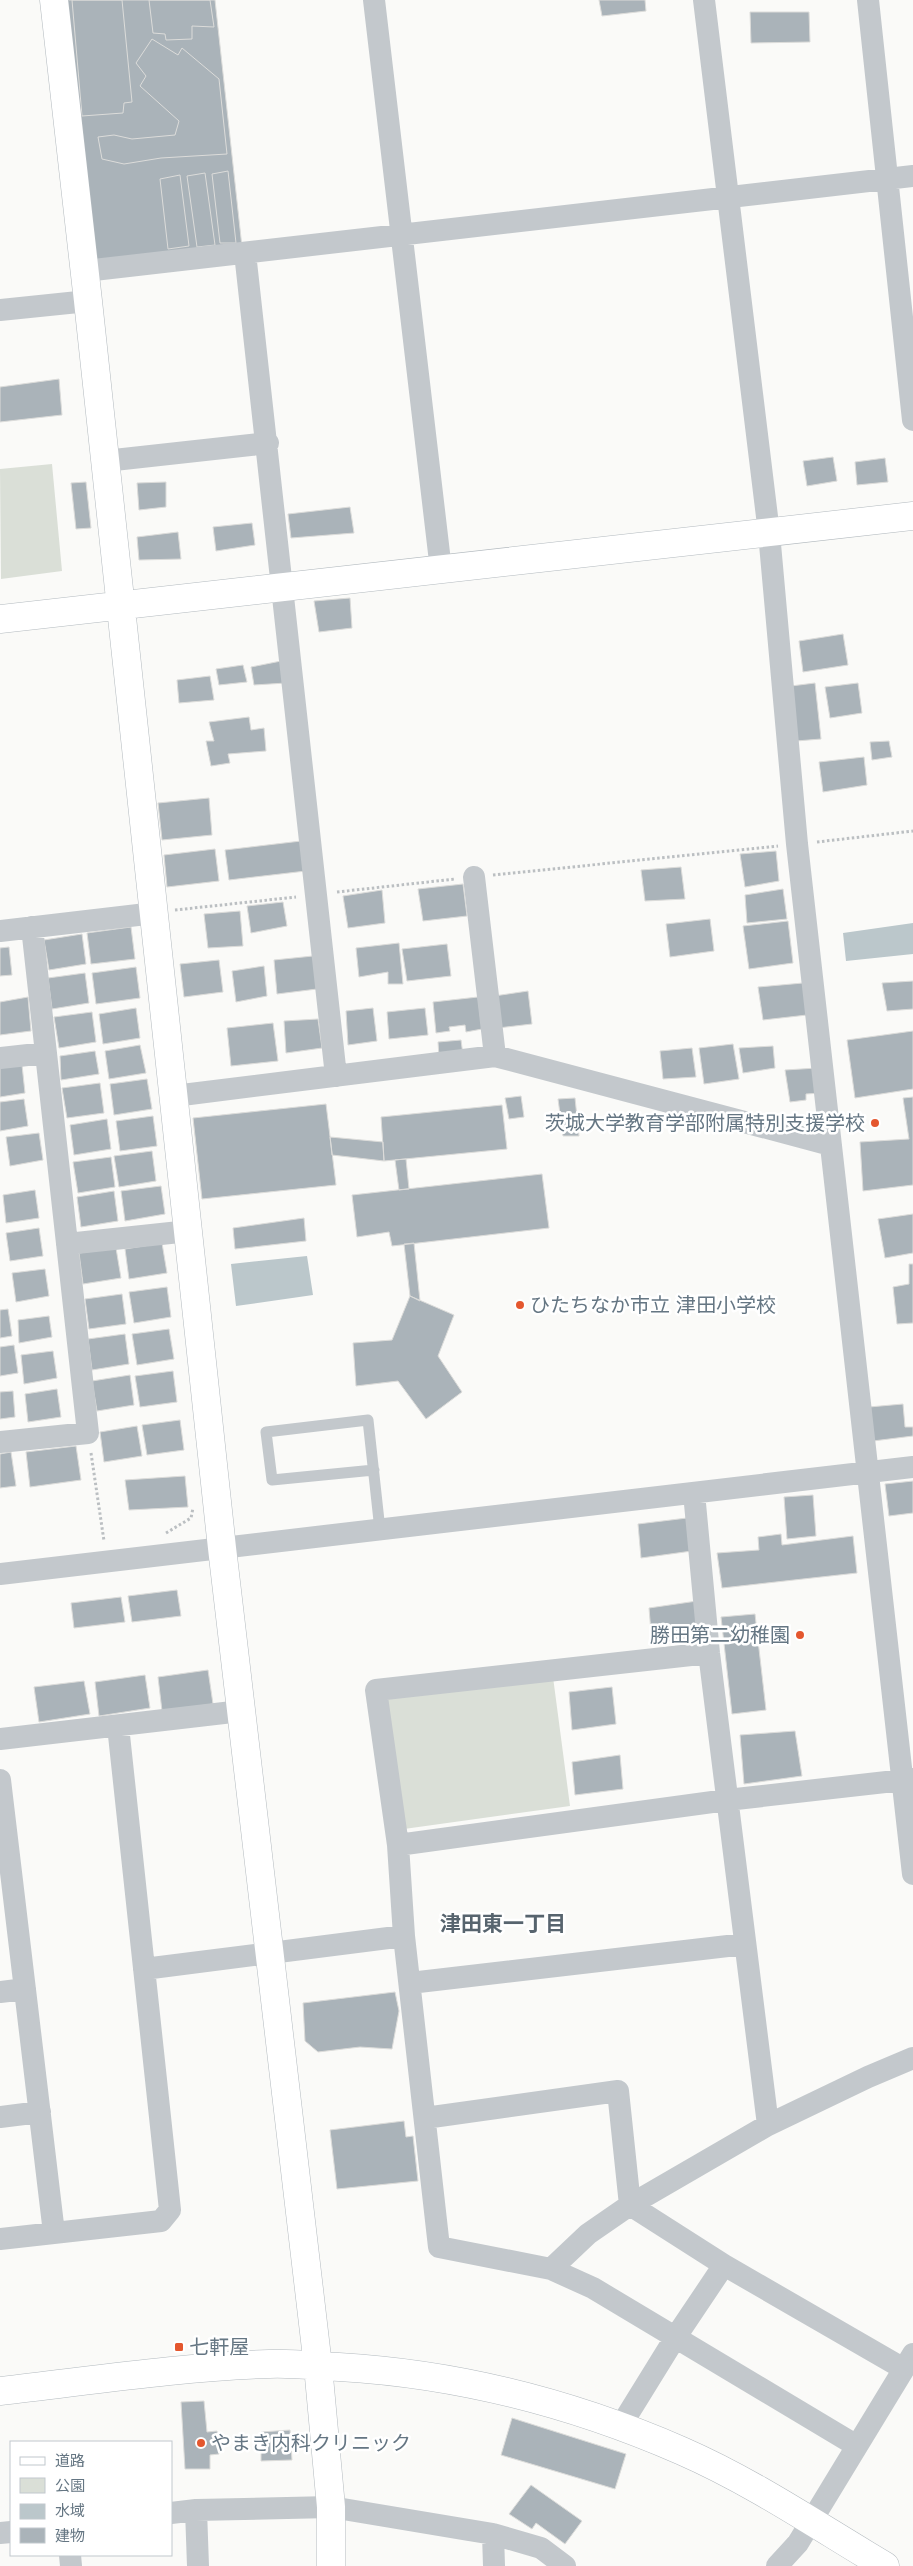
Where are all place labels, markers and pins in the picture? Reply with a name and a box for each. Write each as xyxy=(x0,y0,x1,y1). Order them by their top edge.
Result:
place label: 茨城大学教育学部附属特別支援学校 xyxy=(545,1109,865,1138)
marker: 茨城大学教育学部附属特別支援学校 xyxy=(869,1117,881,1129)
place label: ひたちなか市立 津田小学校 xyxy=(530,1291,776,1320)
marker: ひたちなか市立 津田小学校 xyxy=(514,1299,526,1311)
place label: 勝田第二幼稚園 xyxy=(650,1621,790,1650)
marker: 勝田第二幼稚園 xyxy=(794,1629,806,1641)
place label: 七軒屋 xyxy=(189,2333,249,2362)
marker: 七軒屋 xyxy=(173,2341,185,2353)
place label: やまき内科クリニック xyxy=(211,2429,411,2458)
marker: やまき内科クリニック xyxy=(195,2437,207,2449)

